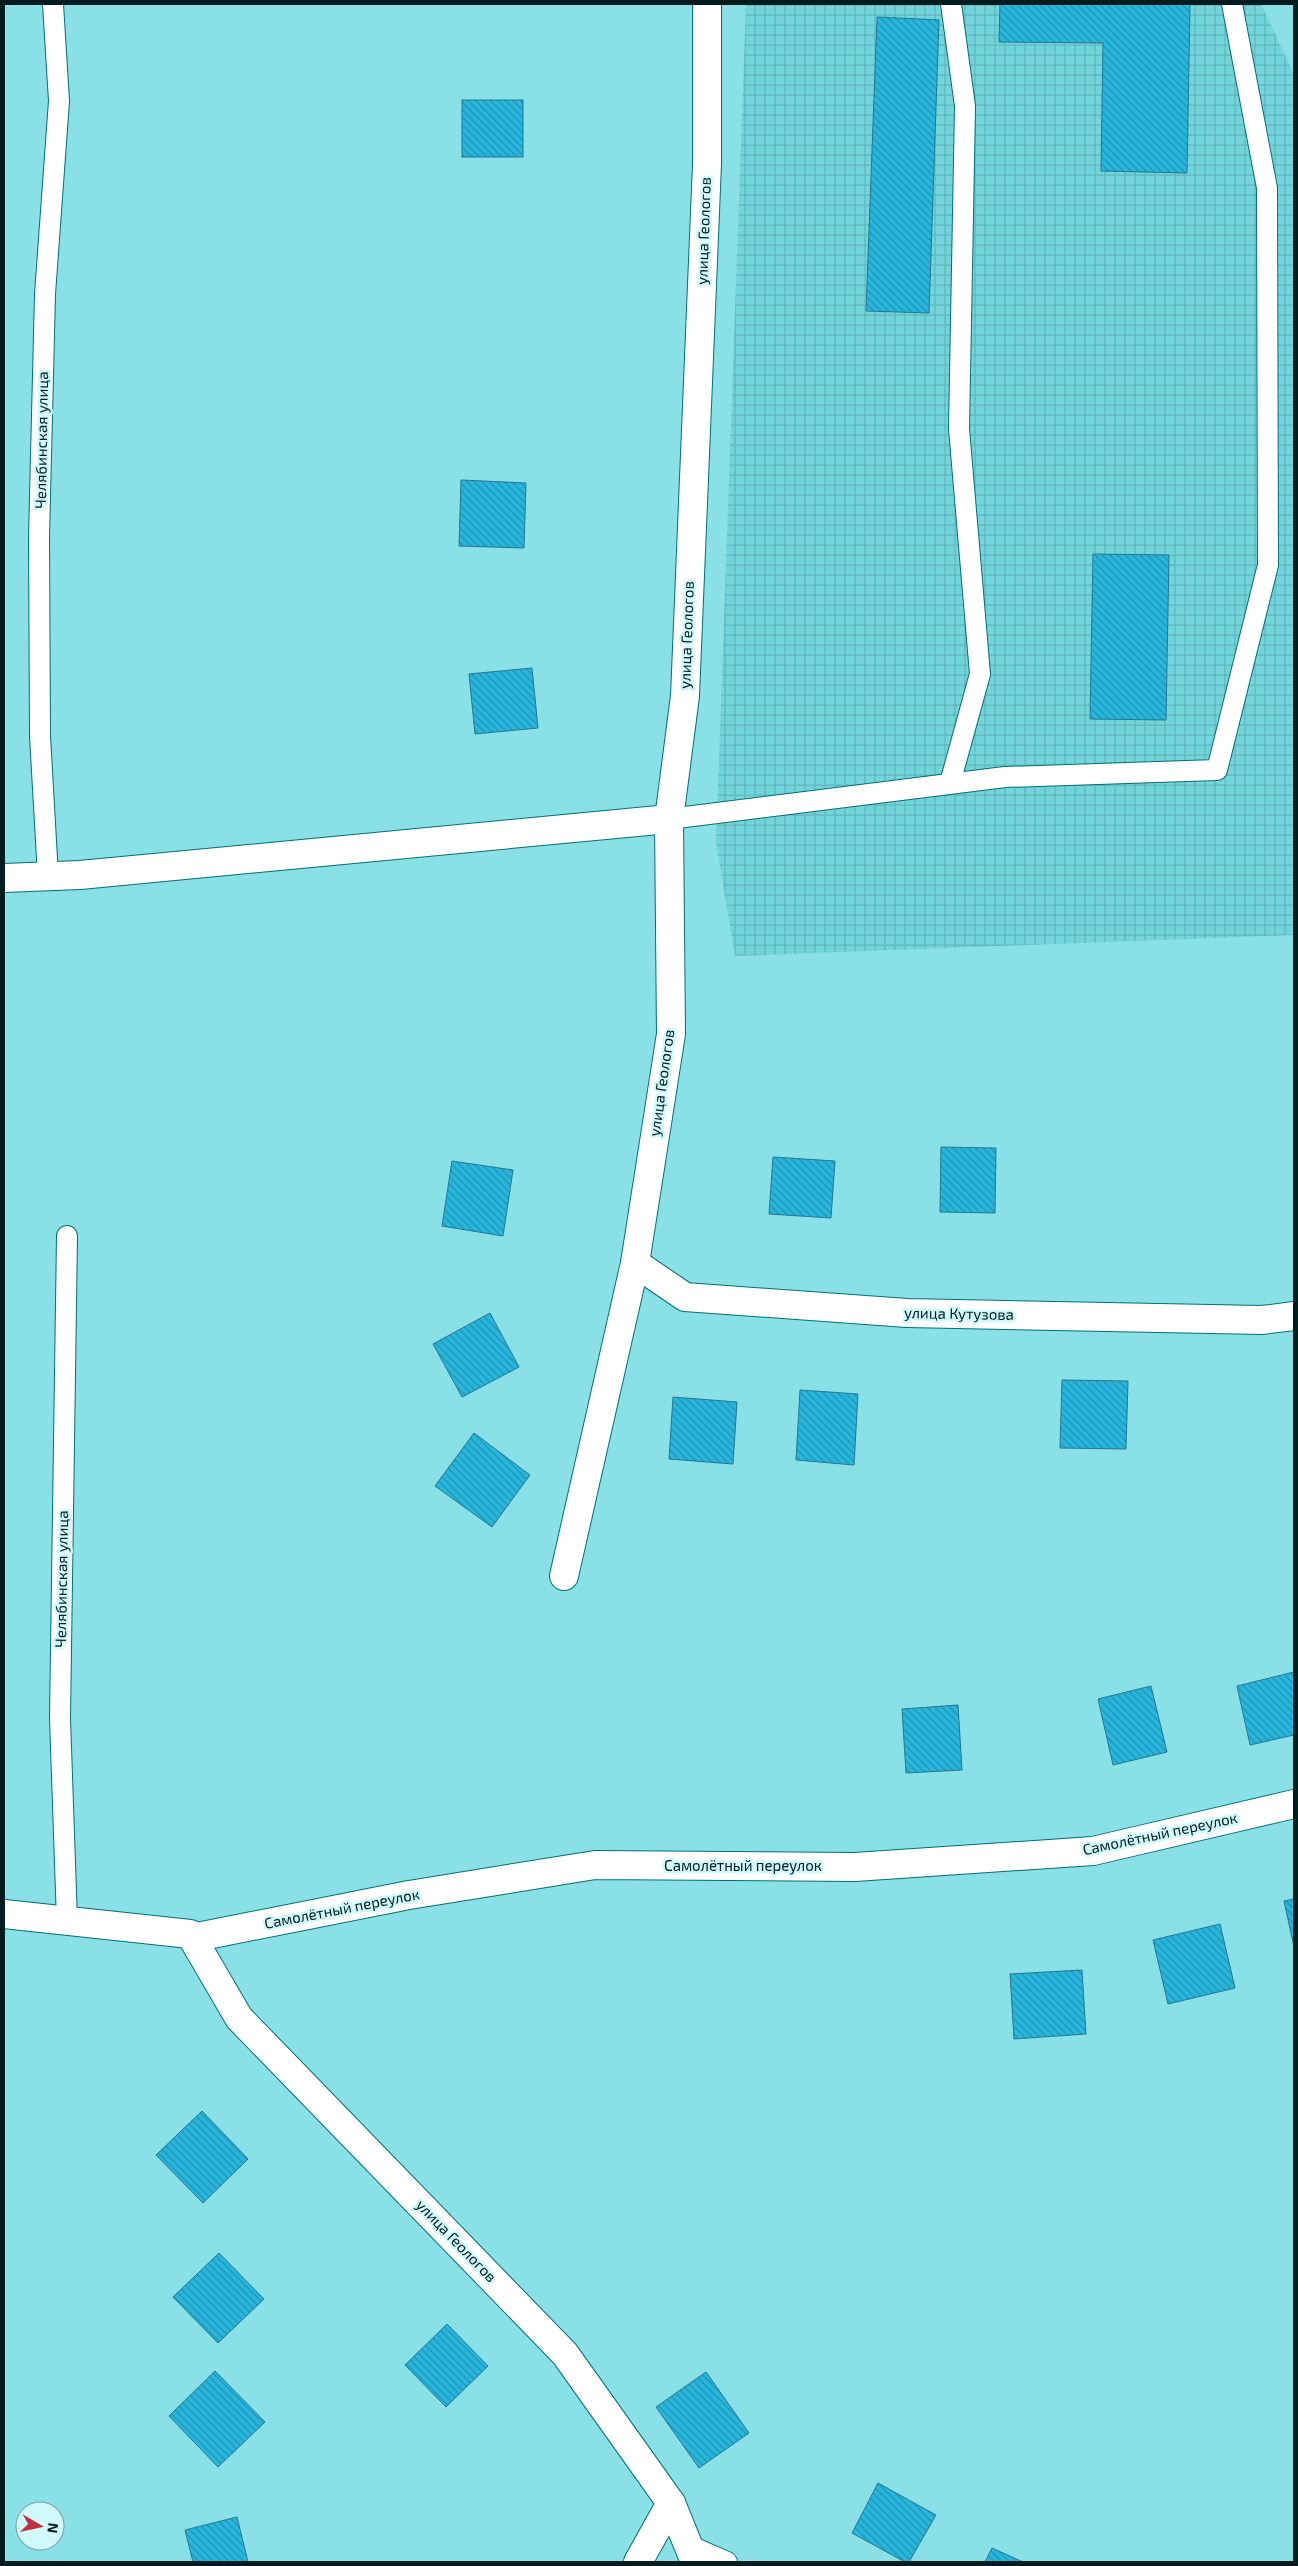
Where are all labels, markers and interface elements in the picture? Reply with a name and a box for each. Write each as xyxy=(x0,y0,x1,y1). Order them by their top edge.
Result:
street label: улица Геологов xyxy=(692,177,715,285)
street label: Челябинская улица xyxy=(31,371,52,509)
street label: улица Геологов xyxy=(675,581,698,689)
street label: улица Геологов xyxy=(645,1028,678,1138)
street label: улица Кутузова xyxy=(904,1303,1014,1324)
street label: Челябинская улица xyxy=(51,1510,72,1648)
street label: Самолётный переулок xyxy=(1081,1808,1239,1859)
street label: Самолётный переулок xyxy=(664,1856,822,1875)
street label: Самолётный переулок xyxy=(263,1884,421,1933)
street label: улица Геологов xyxy=(412,2195,501,2286)
north arrow xyxy=(15,2501,65,2551)
text: N xyxy=(44,2522,63,2534)

